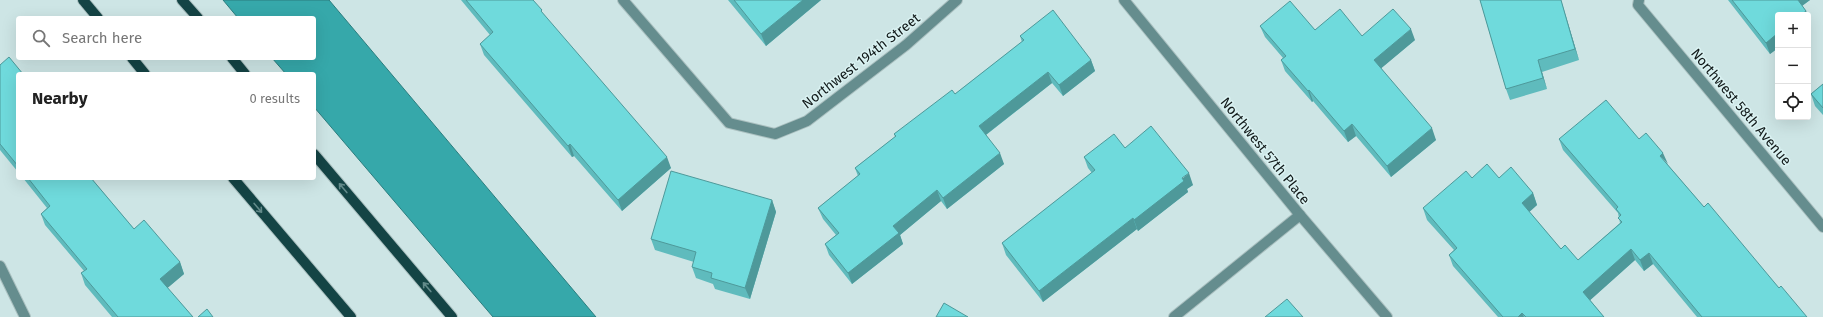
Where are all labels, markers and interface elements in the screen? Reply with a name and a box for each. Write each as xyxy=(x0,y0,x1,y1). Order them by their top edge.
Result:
street label: Northwest 194th Street xyxy=(799,9,924,112)
map controls xyxy=(1775,12,1811,120)
button: + xyxy=(1775,12,1811,48)
search box xyxy=(16,16,316,60)
icon: search xyxy=(30,27,52,49)
text: Search here xyxy=(62,29,142,47)
street label: Northwest 58th Avenue xyxy=(1687,45,1795,169)
button: − xyxy=(1775,48,1811,84)
button: locate xyxy=(1775,84,1811,120)
text: Nearby xyxy=(32,88,87,109)
text: 0 results xyxy=(249,91,300,106)
street label: Northwest 57th Place xyxy=(1217,94,1313,208)
one-way arrow xyxy=(338,183,347,194)
one-way arrow xyxy=(254,202,263,213)
one-way arrow xyxy=(423,282,432,293)

